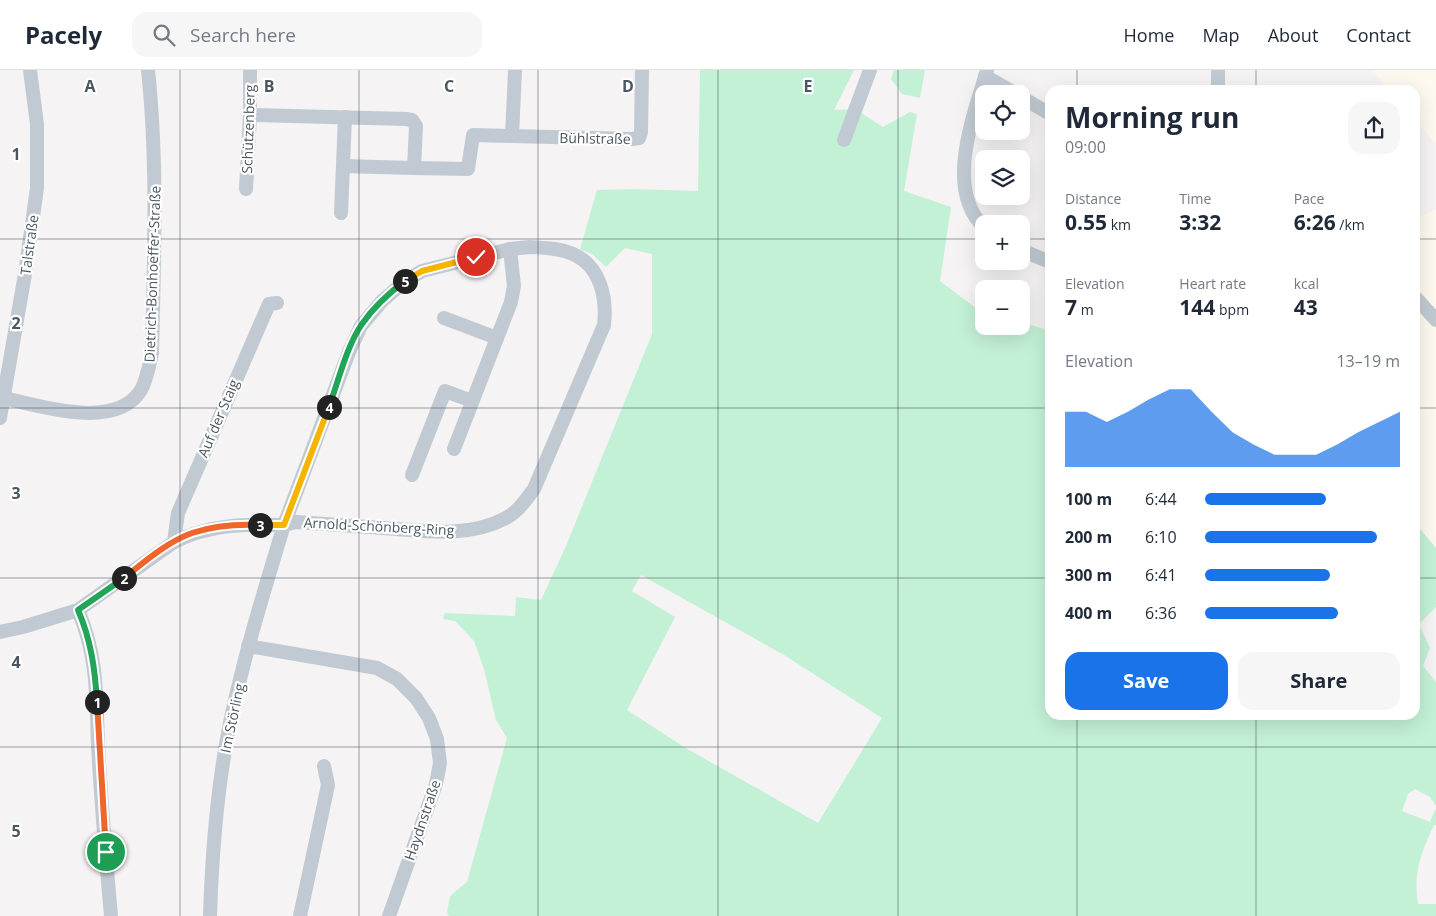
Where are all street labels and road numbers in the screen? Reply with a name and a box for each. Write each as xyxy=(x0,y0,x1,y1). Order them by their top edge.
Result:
street label: Schützenberg xyxy=(237,84,259,174)
street label: Bühlstraße xyxy=(559,128,631,148)
street label: Dietrich-Bonhoeffer-Straße xyxy=(139,185,165,363)
street label: Talstraße xyxy=(15,213,43,276)
street label: Auf der Staig xyxy=(193,376,243,460)
street label: Arnold-Schönberg-Ring xyxy=(303,513,455,539)
street label: Im Störling xyxy=(215,681,249,754)
street label: Haydnstraße xyxy=(399,777,445,863)

